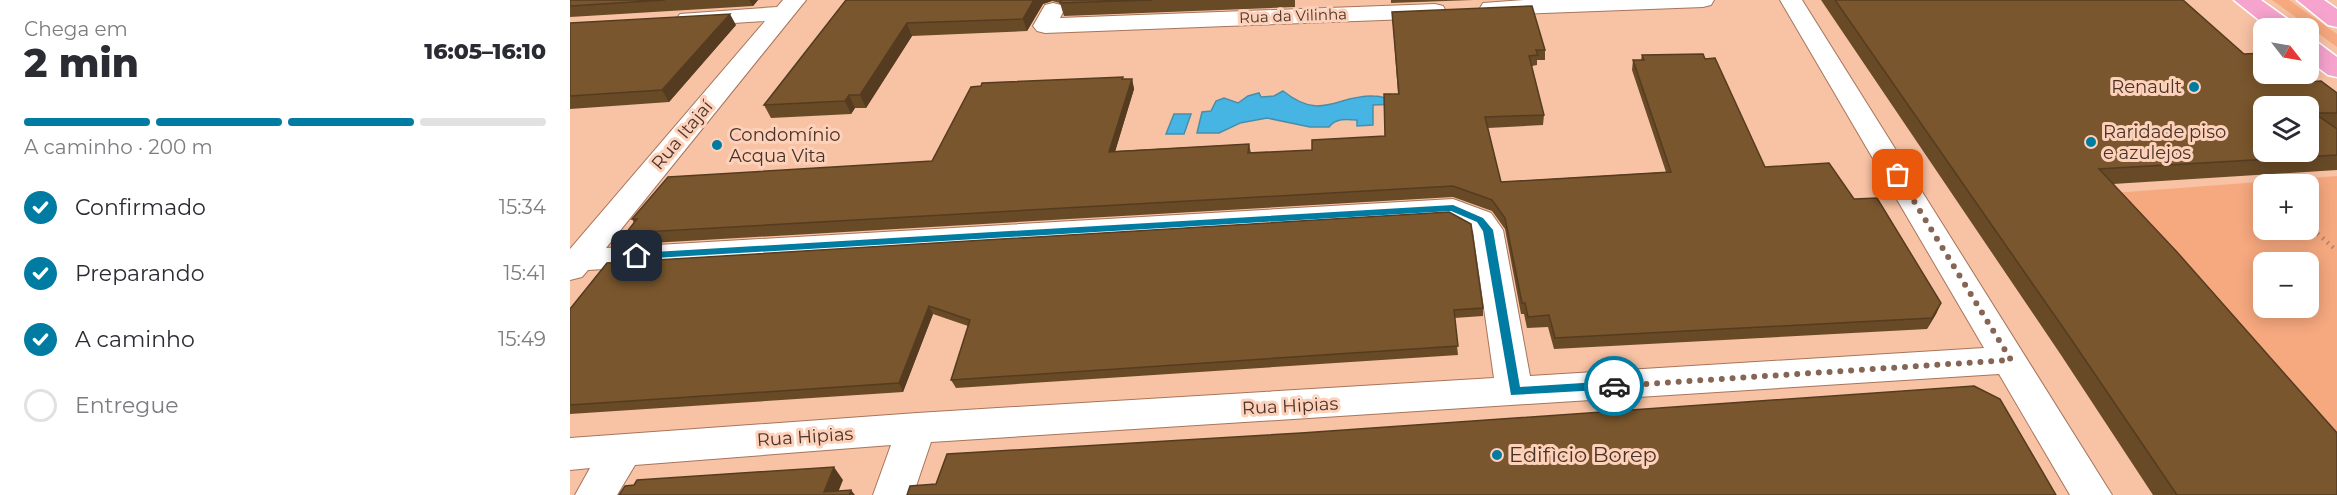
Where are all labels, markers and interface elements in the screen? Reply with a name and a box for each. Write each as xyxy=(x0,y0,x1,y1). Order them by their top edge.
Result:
street label: Rua da Vilinha xyxy=(1239,4,1347,27)
text: Chega em xyxy=(24,17,128,41)
north arrow xyxy=(2253,18,2319,84)
map controls xyxy=(2253,18,2319,318)
text: 16:05–16:10 xyxy=(424,38,546,65)
text: 2 min xyxy=(24,39,139,87)
place label: Renault xyxy=(2111,76,2182,98)
marker: Renault xyxy=(2187,80,2201,94)
street label: Rua Itajaí xyxy=(647,95,718,174)
button: layers xyxy=(2253,96,2319,162)
place label: Raridade piso e azulejos xyxy=(2103,121,2226,164)
place label: Condomínio Acqua Vita xyxy=(729,124,841,167)
text: A caminho · 200 m xyxy=(24,135,213,159)
marker: Raridade piso e azulejos xyxy=(2084,135,2098,149)
marker: Condomínio Acqua Vita xyxy=(710,138,724,152)
pin xyxy=(1872,149,1923,200)
icon: bag xyxy=(1881,158,1914,191)
button: + xyxy=(2253,174,2319,240)
icon: check xyxy=(24,191,57,224)
text: Confirmado xyxy=(75,194,206,221)
text: 15:34 xyxy=(499,195,546,219)
pin xyxy=(611,230,662,281)
icon: home xyxy=(620,239,653,272)
button: − xyxy=(2253,252,2319,318)
icon: check xyxy=(24,257,57,290)
text: Preparando xyxy=(75,260,204,287)
text: 15:41 xyxy=(503,261,546,285)
icon: check xyxy=(24,323,57,356)
text: A caminho xyxy=(75,326,195,353)
text: 15:49 xyxy=(498,327,546,351)
courier xyxy=(1584,356,1644,416)
icon: car xyxy=(1598,370,1631,403)
text: Entregue xyxy=(75,392,179,419)
street label: Rua Hipias xyxy=(1241,392,1339,420)
street label: Rua Hipias xyxy=(756,423,854,451)
place label: Edifìcio Borep xyxy=(1509,442,1657,467)
marker: Edifìcio Borep xyxy=(1490,448,1504,462)

